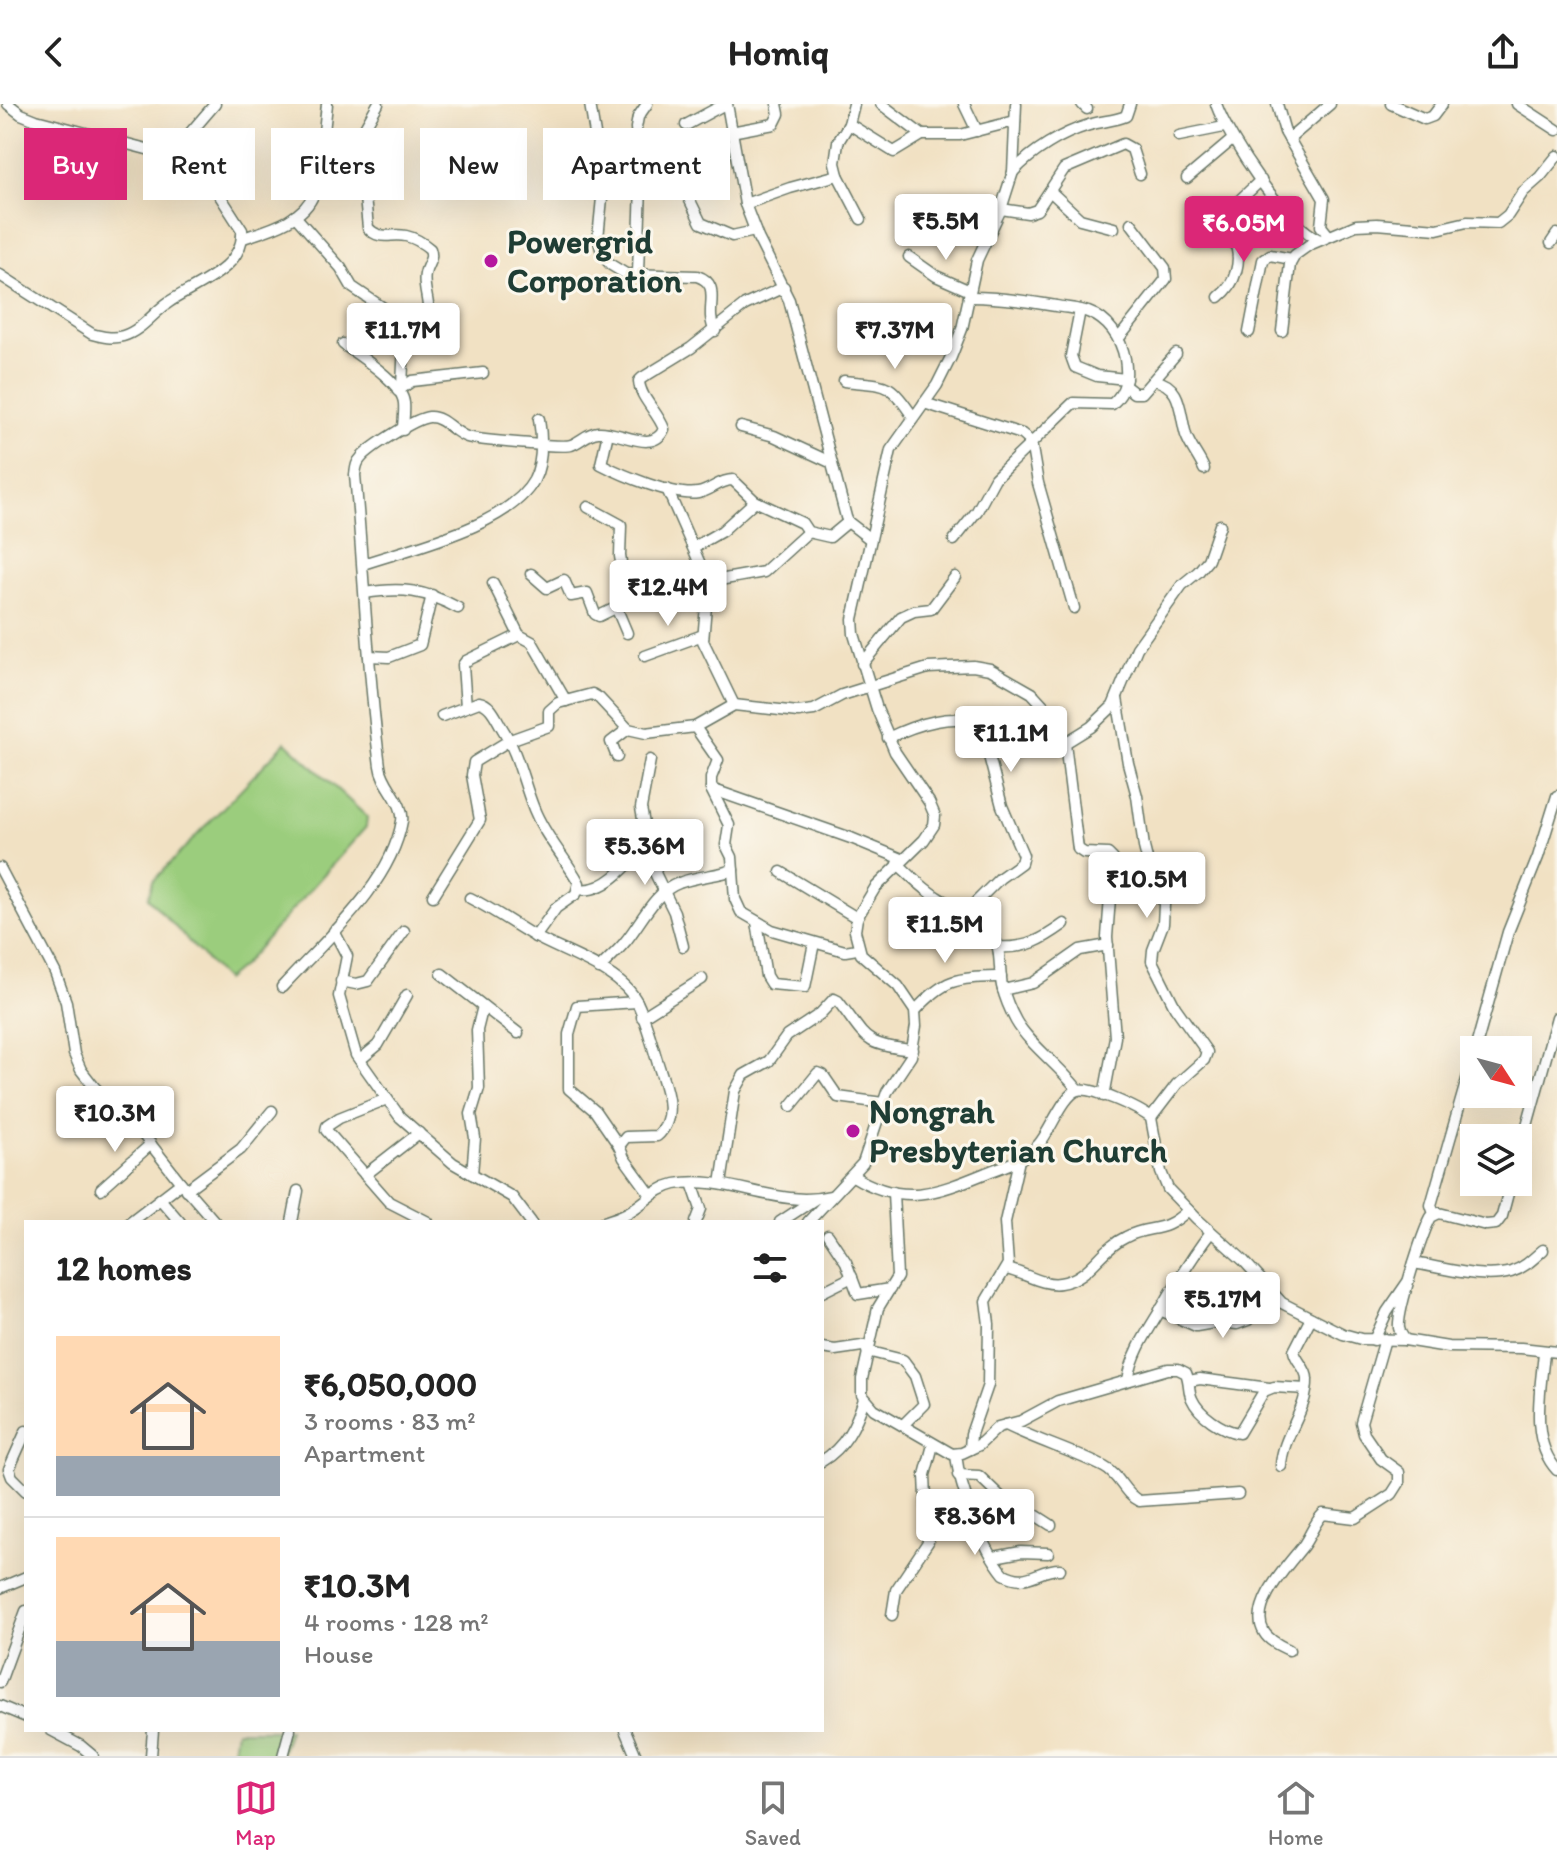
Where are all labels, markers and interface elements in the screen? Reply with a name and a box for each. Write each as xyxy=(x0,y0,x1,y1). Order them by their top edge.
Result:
icon: back xyxy=(32,30,76,74)
icon: share xyxy=(1481,30,1525,74)
text: Homiq xyxy=(728,31,829,74)
chip: Buy xyxy=(24,128,127,200)
chip: Rent xyxy=(143,128,255,200)
chip: Filters xyxy=(271,128,404,200)
chip: New xyxy=(420,128,527,200)
chip: Apartment xyxy=(543,128,730,200)
pin: ₹5.5M xyxy=(890,194,1002,262)
pin: ₹6.05M xyxy=(1179,196,1309,264)
text: ₹5.5M xyxy=(913,204,979,236)
text: ₹6.05M xyxy=(1203,206,1285,238)
place label: Powergrid Corporation xyxy=(507,221,683,301)
marker: Powergrid Corporation xyxy=(482,252,500,270)
pin: ₹11.7M xyxy=(338,303,468,371)
pin: ₹7.37M xyxy=(830,303,960,371)
text: ₹11.7M xyxy=(365,313,441,345)
text: ₹7.37M xyxy=(855,313,935,345)
pin: ₹12.4M xyxy=(603,560,733,628)
text: ₹12.4M xyxy=(628,570,708,602)
pin: ₹11.1M xyxy=(946,706,1076,774)
text: ₹11.1M xyxy=(973,716,1049,748)
pin: ₹5.36M xyxy=(580,819,710,887)
text: ₹5.36M xyxy=(604,829,686,861)
pin: ₹10.5M xyxy=(1082,852,1212,920)
text: ₹10.5M xyxy=(1106,862,1188,894)
pin: ₹11.5M xyxy=(880,897,1010,965)
text: ₹11.5M xyxy=(906,907,984,939)
north arrow xyxy=(1460,1036,1532,1108)
map controls xyxy=(1460,1036,1532,1196)
pin: ₹10.3M xyxy=(50,1086,180,1154)
place label: Nongrah Presbyterian Church xyxy=(869,1091,1168,1171)
text: ₹10.3M xyxy=(74,1096,156,1128)
marker: Nongrah Presbyterian Church xyxy=(844,1122,862,1140)
button: layers xyxy=(1460,1124,1532,1196)
icon: filters xyxy=(748,1246,792,1290)
text: 12 homes xyxy=(56,1248,192,1289)
pin: ₹5.17M xyxy=(1158,1272,1288,1340)
text: ₹5.17M xyxy=(1184,1282,1262,1314)
text: ₹6,050,000 xyxy=(304,1364,477,1405)
icon: home xyxy=(120,1368,216,1464)
text: 3 rooms · 83 m² xyxy=(304,1405,476,1437)
text: Apartment xyxy=(304,1437,425,1469)
pin: ₹8.36M xyxy=(910,1489,1040,1557)
text: ₹8.36M xyxy=(934,1499,1016,1531)
text: ₹10.3M xyxy=(304,1565,411,1606)
icon: home xyxy=(120,1569,216,1665)
text: 4 rooms · 128 m² xyxy=(304,1606,489,1638)
text: House xyxy=(304,1638,374,1670)
tab: Map xyxy=(234,1776,278,1851)
tab: Saved xyxy=(745,1776,801,1851)
tab: Home xyxy=(1268,1776,1323,1851)

